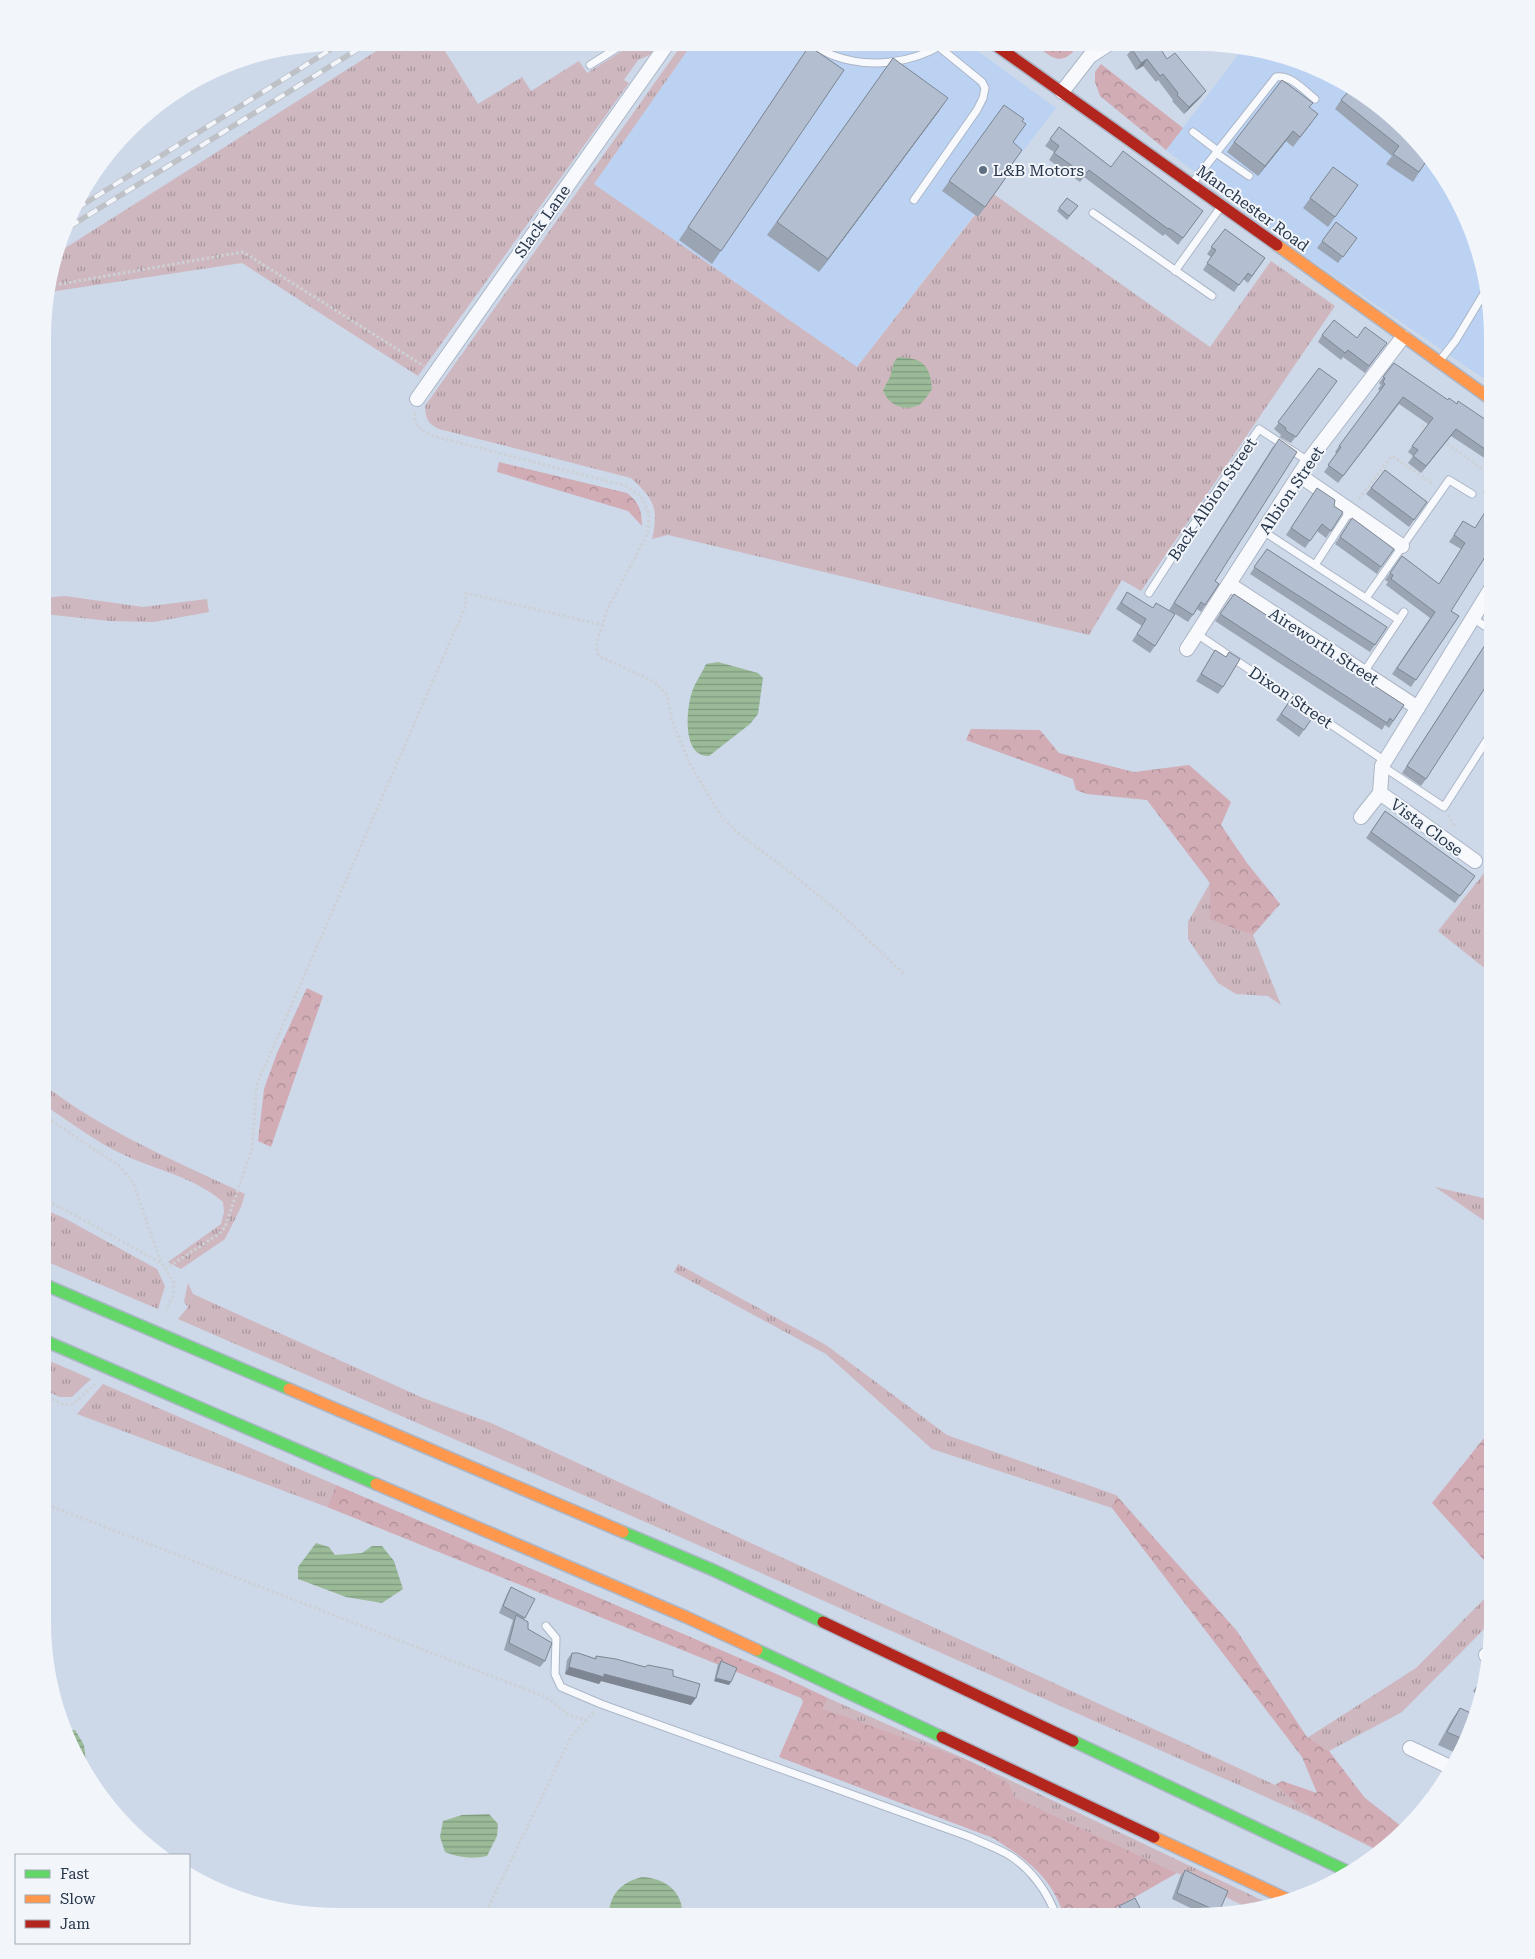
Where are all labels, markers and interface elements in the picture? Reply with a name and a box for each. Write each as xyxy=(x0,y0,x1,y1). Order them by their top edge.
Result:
place label: L&B Motors xyxy=(993,161,1084,180)
street label: Manchester Road xyxy=(1193,161,1313,256)
marker: L&B Motors xyxy=(977,164,989,176)
street label: Slack Lane xyxy=(510,181,575,261)
street label: Back Albion Street xyxy=(1164,434,1261,564)
street label: Albion Street xyxy=(1255,443,1328,538)
street label: Aireworth Street xyxy=(1265,604,1382,689)
street label: Dixon Street xyxy=(1245,663,1336,732)
street label: Vista Close xyxy=(1387,795,1467,860)
legend xyxy=(15,1854,190,1944)
text: Fast xyxy=(60,1865,90,1883)
text: Slow xyxy=(60,1890,96,1908)
text: Jam xyxy=(60,1915,90,1933)

